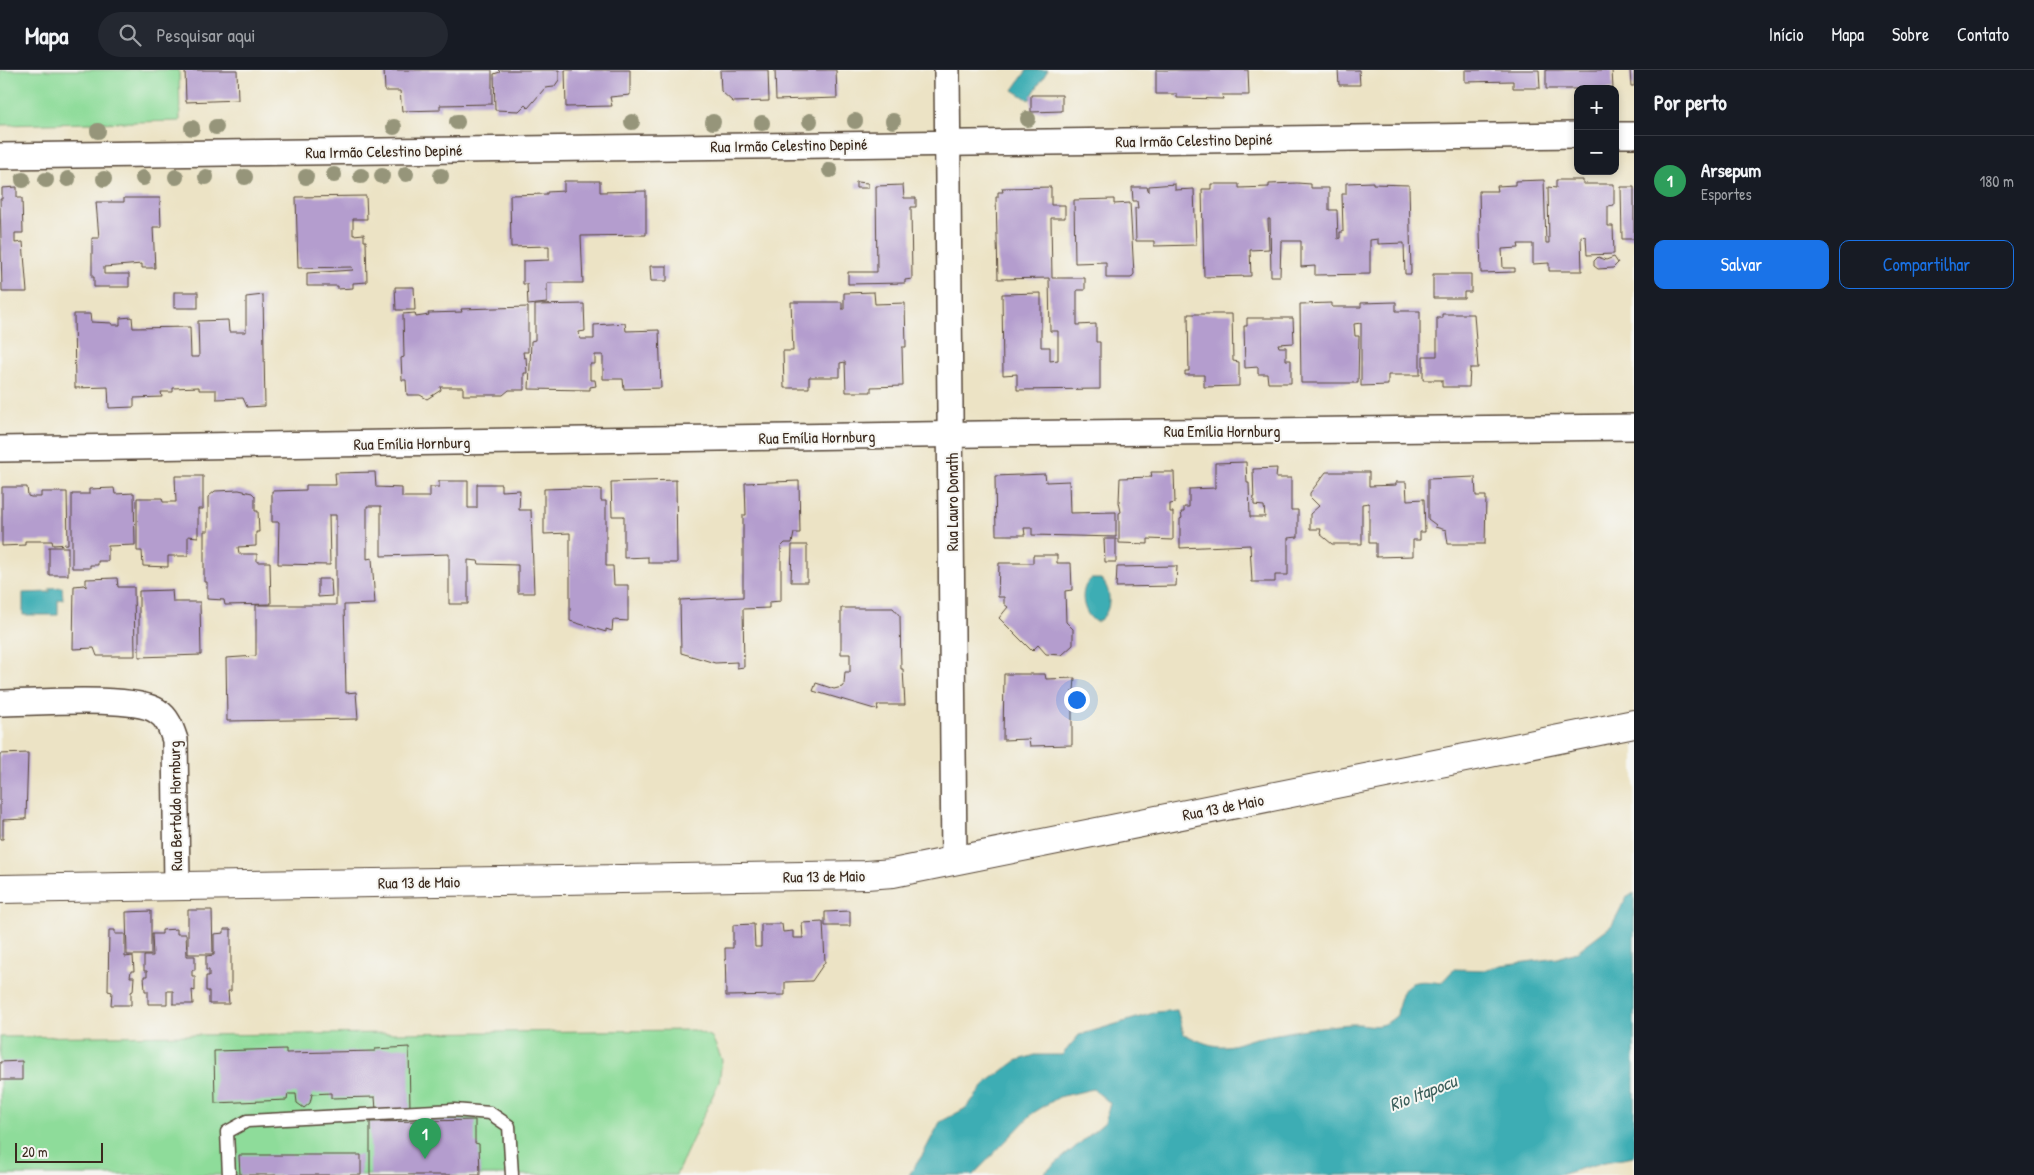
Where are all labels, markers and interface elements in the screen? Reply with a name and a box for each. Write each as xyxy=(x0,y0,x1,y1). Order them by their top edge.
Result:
search box xyxy=(98,12,448,57)
text: Mapa xyxy=(25,19,68,51)
icon: search xyxy=(116,21,144,49)
text: Pesquisar aqui xyxy=(156,22,256,48)
text: Início xyxy=(1769,22,1803,47)
text: Mapa xyxy=(1831,22,1864,47)
text: Sobre xyxy=(1892,22,1929,47)
text: Contato xyxy=(1957,22,2009,47)
map controls xyxy=(1574,85,1619,175)
button: + xyxy=(1574,85,1619,130)
text: Por perto xyxy=(1654,88,1727,117)
street label: Rua Irmão Celestino Depiné xyxy=(1115,128,1273,152)
button: − xyxy=(1574,130,1619,175)
street label: Rua Irmão Celestino Depiné xyxy=(710,133,868,157)
street label: Rua Irmão Celestino Depiné xyxy=(305,139,463,163)
text: Arsepum xyxy=(1701,157,1761,183)
text: 1 xyxy=(1667,170,1673,192)
text: 180 m xyxy=(1980,170,2014,192)
text: Esportes xyxy=(1701,183,1752,205)
button: Salvar xyxy=(1654,240,1829,289)
button: Compartilhar xyxy=(1839,240,2014,289)
street label: Rua Emília Hornburg xyxy=(1164,420,1280,442)
street label: Rua Emília Hornburg xyxy=(759,425,875,449)
street label: Rua Emília Hornburg xyxy=(354,431,470,455)
street label: Rua Lauro Donath xyxy=(941,453,963,551)
your location xyxy=(1064,687,1090,713)
street label: Rua Bertoldo Hornburg xyxy=(163,741,187,871)
street label: Rua 13 de Maio xyxy=(1180,788,1266,826)
street label: Rua 13 de Maio xyxy=(783,864,866,888)
street label: Rua 13 de Maio xyxy=(378,870,461,894)
water label: Rio Itapocu xyxy=(1386,1068,1462,1117)
pin: 1 xyxy=(409,1118,441,1159)
scale bar xyxy=(15,1140,102,1163)
text: 20 m xyxy=(22,1142,48,1161)

